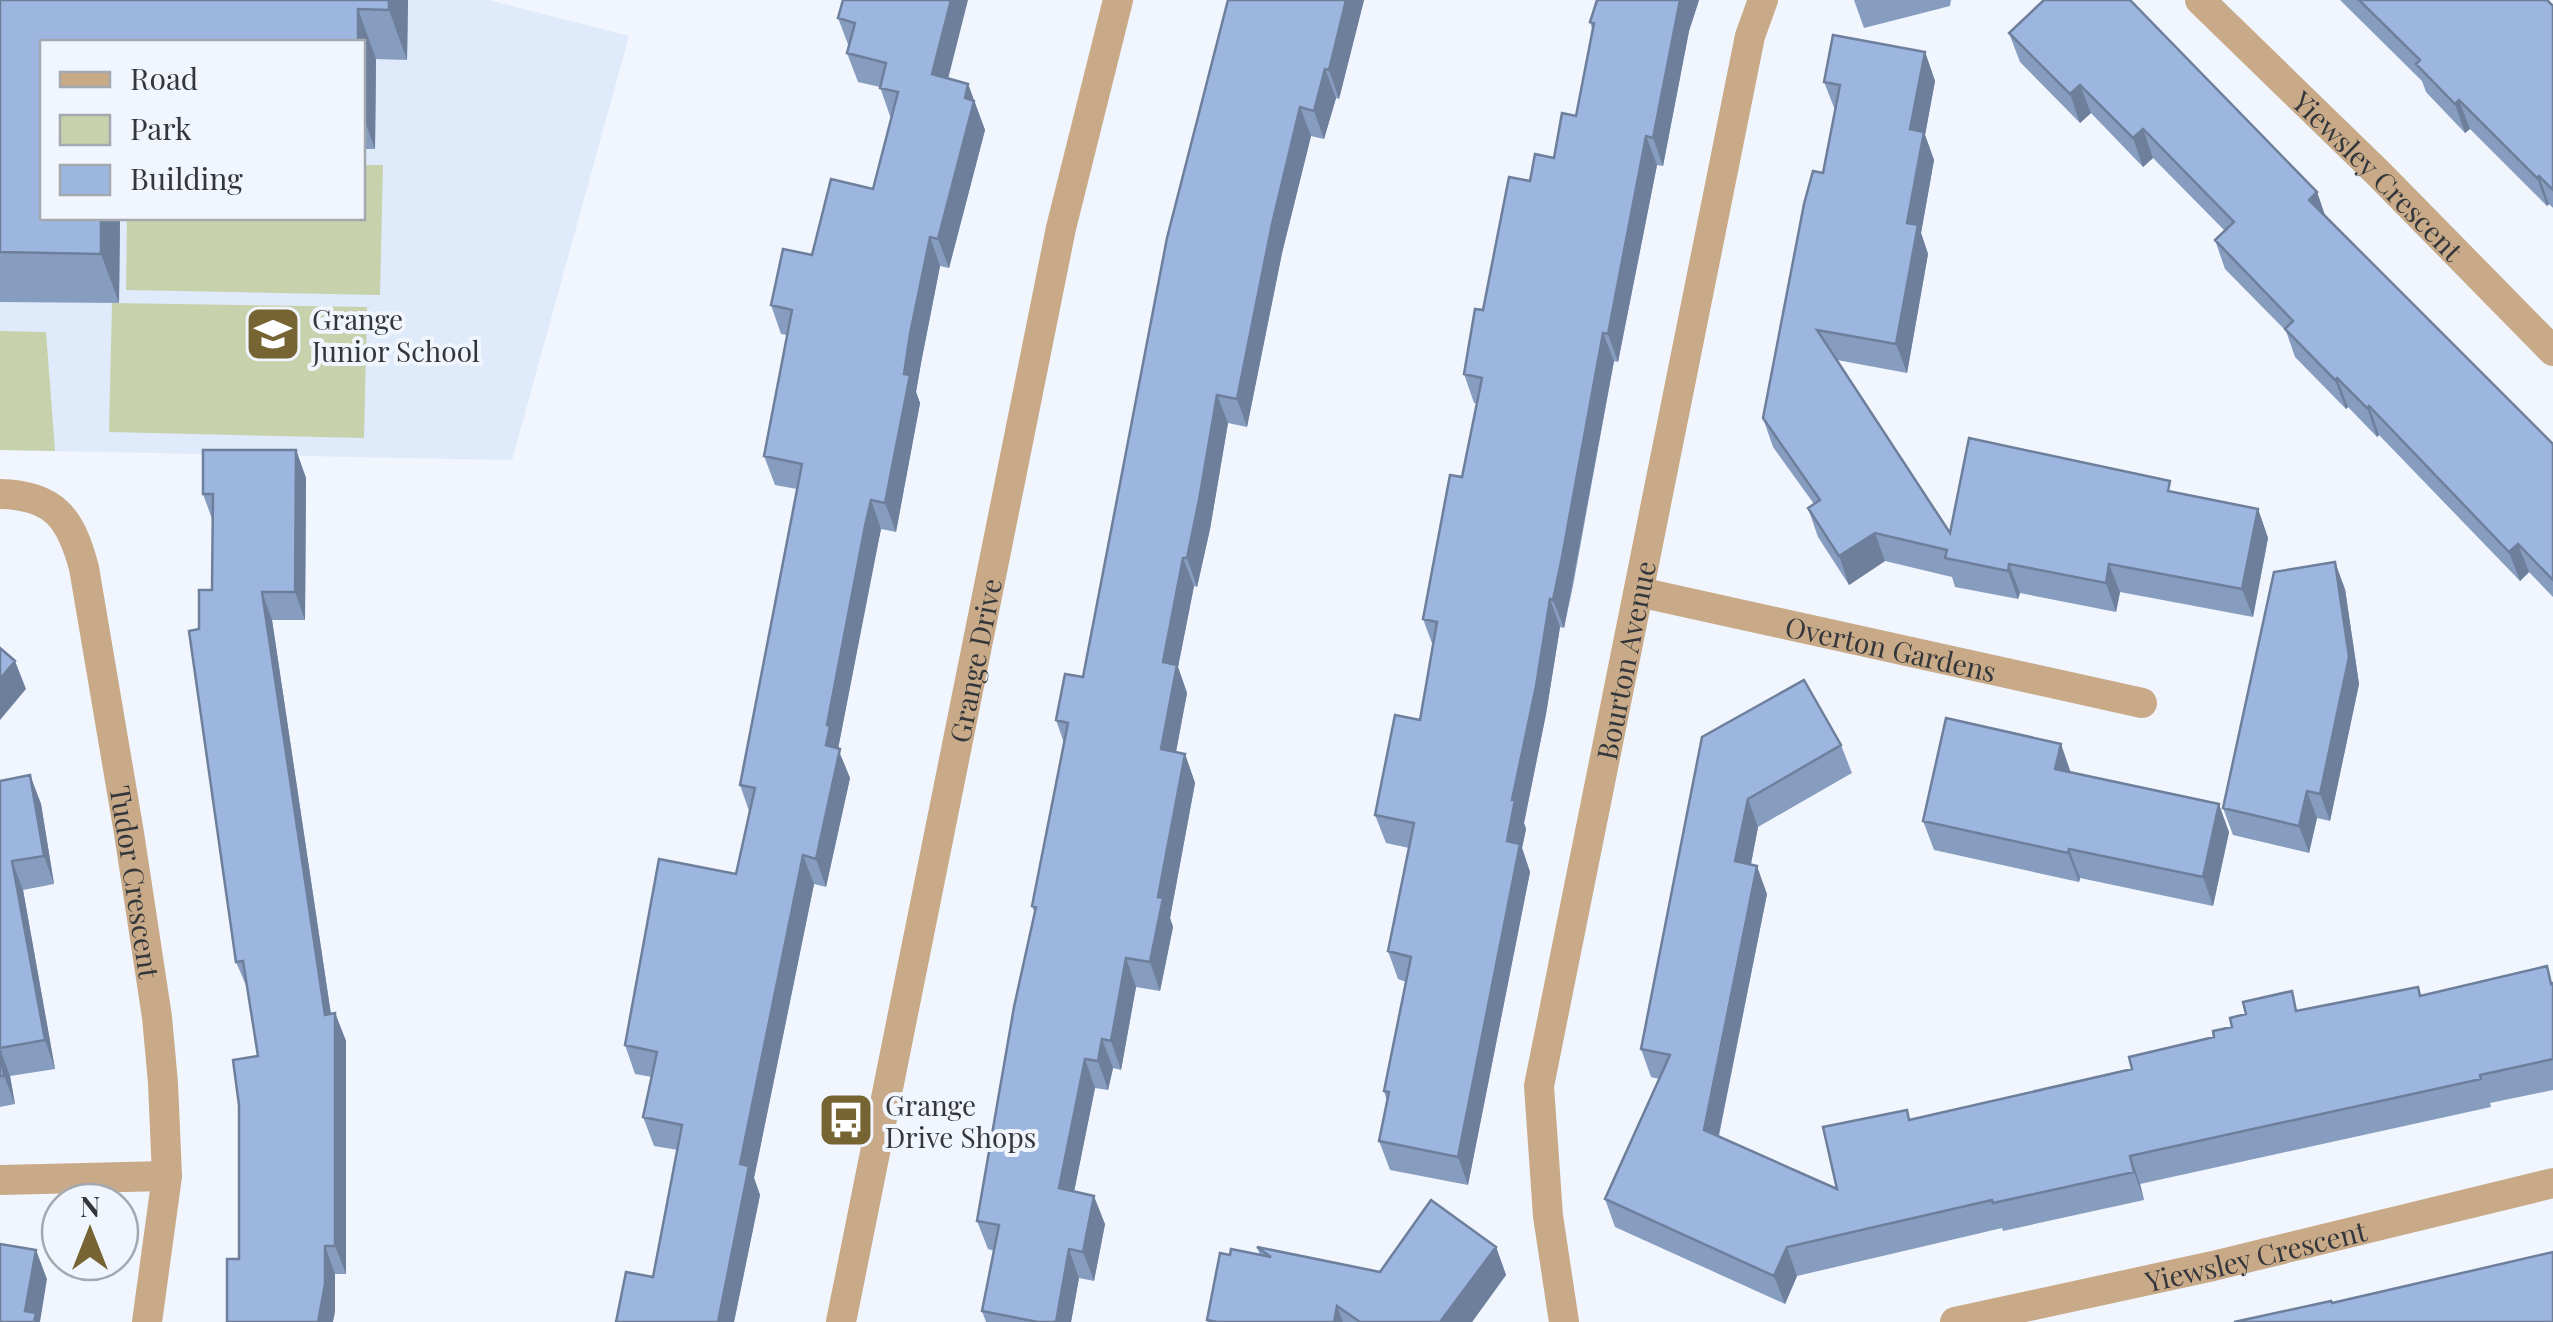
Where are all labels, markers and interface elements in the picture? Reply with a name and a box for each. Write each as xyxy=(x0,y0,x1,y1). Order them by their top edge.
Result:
legend xyxy=(40,40,365,220)
text: Road xyxy=(130,58,198,98)
street label: Yiewsley Crescent xyxy=(2285,81,2472,269)
text: Park xyxy=(130,108,192,148)
text: Building xyxy=(130,158,243,198)
place label: Grange Junior School xyxy=(311,300,480,369)
school or university icon: Grange Junior School xyxy=(243,304,303,364)
street label: Bourton Avenue xyxy=(1587,557,1663,763)
street label: Grange Drive xyxy=(939,575,1009,746)
street label: Overton Gardens xyxy=(1782,606,2000,689)
street label: Tudor Crescent xyxy=(103,783,170,982)
place label: Grange Drive Shops xyxy=(885,1086,1036,1155)
bus stop icon: Grange Drive Shops xyxy=(816,1090,876,1150)
north arrow xyxy=(40,1182,140,1282)
text: N xyxy=(80,1187,100,1224)
street label: Yiewsley Crescent xyxy=(2141,1211,2371,1299)

